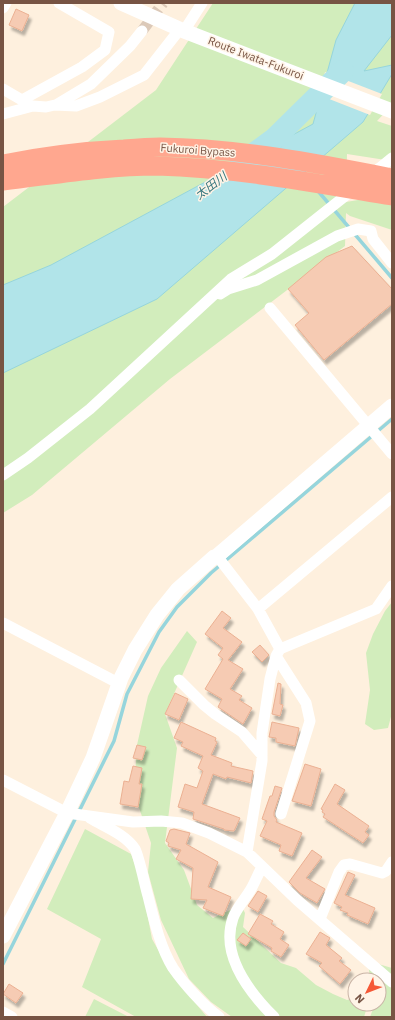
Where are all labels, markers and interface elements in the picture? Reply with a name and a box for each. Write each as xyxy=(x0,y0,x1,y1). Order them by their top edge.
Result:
street label: Route Iwata-Fukuroi xyxy=(206,33,306,83)
street label: Fukuroi Bypass xyxy=(160,140,236,160)
water label: 太田川 xyxy=(192,168,231,202)
north arrow xyxy=(347,972,387,1012)
text: N xyxy=(352,991,368,1007)

